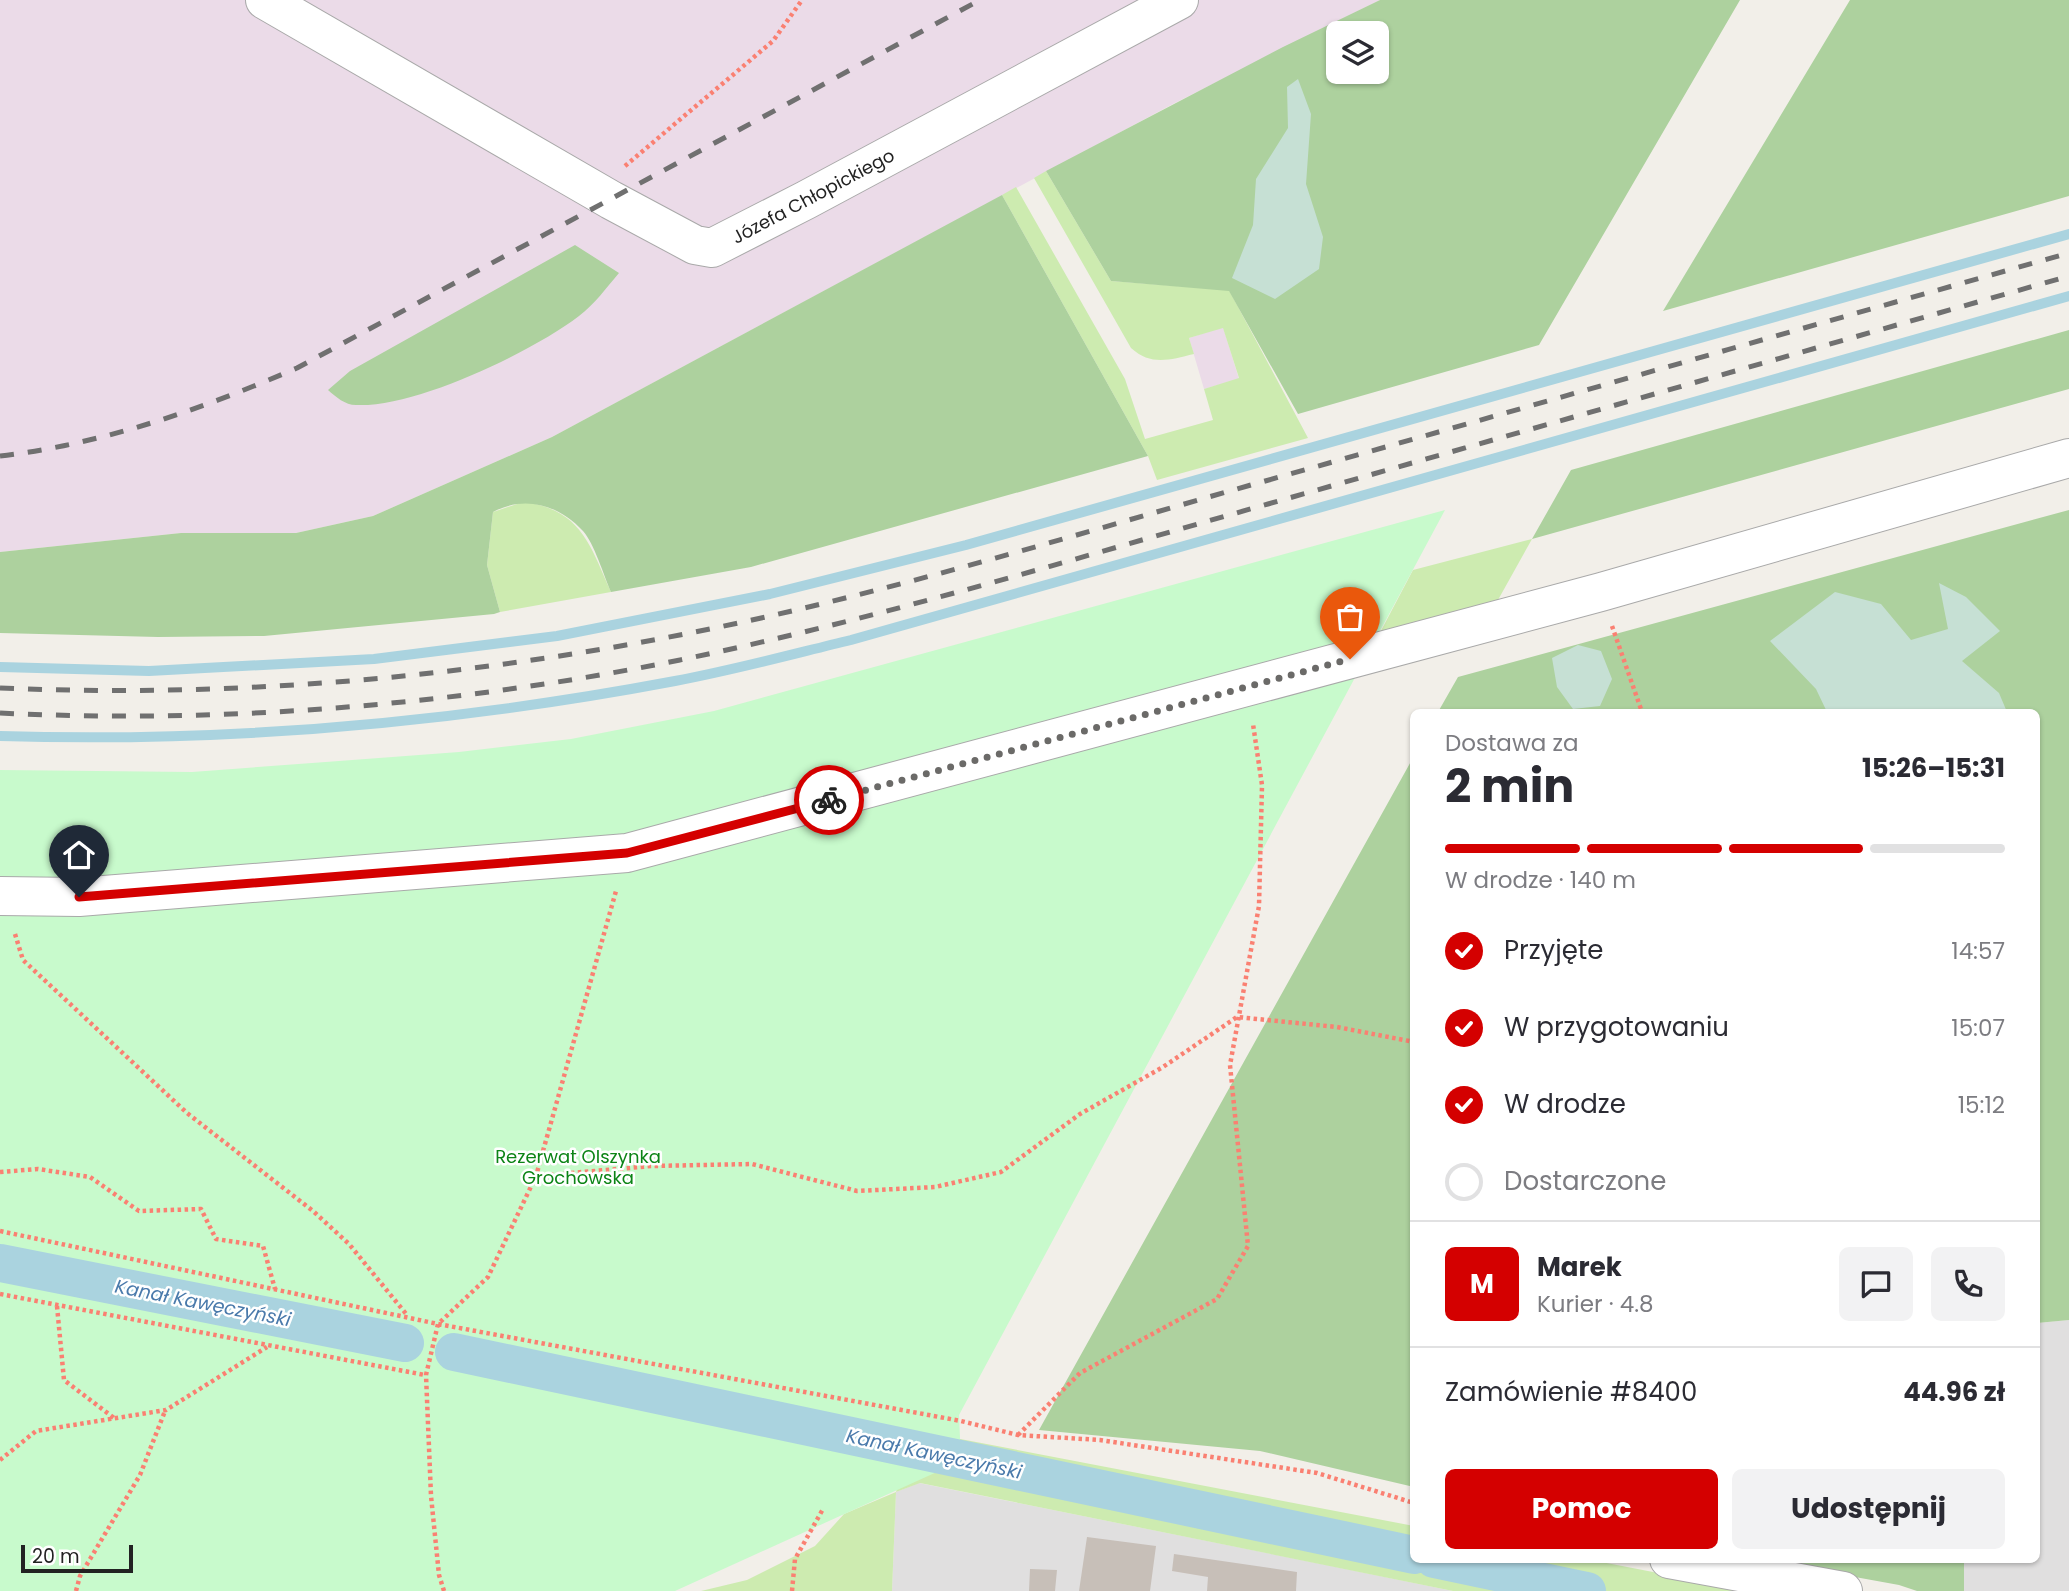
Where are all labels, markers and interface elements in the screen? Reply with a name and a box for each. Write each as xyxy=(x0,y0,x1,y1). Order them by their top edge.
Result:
map controls xyxy=(1326,21,1389,84)
button: layers xyxy=(1326,21,1389,84)
street label: Józefa Chłopickiego xyxy=(727,143,899,249)
pin xyxy=(1320,587,1380,659)
icon: bag xyxy=(1331,598,1369,636)
text: Dostawa za xyxy=(1445,727,1578,759)
text: 15:26–15:31 xyxy=(1862,750,2005,786)
text: 2 min xyxy=(1445,754,1574,818)
courier xyxy=(794,765,864,835)
icon: bike xyxy=(810,781,848,819)
pin xyxy=(49,825,109,897)
icon: home xyxy=(60,836,98,874)
text: W drodze · 140 m xyxy=(1445,864,1636,896)
icon: check xyxy=(1445,932,1483,970)
text: Przyjęte xyxy=(1504,932,1603,968)
text: 14:57 xyxy=(1951,935,2005,967)
icon: check xyxy=(1445,1009,1483,1047)
text: W przygotowaniu xyxy=(1504,1009,1729,1045)
text: 15:07 xyxy=(1951,1012,2005,1044)
icon: check xyxy=(1445,1086,1483,1124)
text: W drodze xyxy=(1504,1086,1626,1122)
text: 15:12 xyxy=(1958,1089,2005,1121)
park label: Rezerwat Olszynka Grochowska xyxy=(495,1144,661,1190)
text: Dostarczone xyxy=(1504,1163,1666,1199)
button: chat xyxy=(1839,1247,1913,1321)
button: phone xyxy=(1931,1247,2005,1321)
text: Marek xyxy=(1537,1249,1622,1285)
text: M xyxy=(1470,1266,1494,1302)
water label: Kanał Kawęczyński xyxy=(113,1273,294,1333)
text: Kurier · 4.8 xyxy=(1537,1288,1654,1320)
text: Zamówienie #8400 xyxy=(1445,1374,1697,1410)
text: 44.96 zł xyxy=(1903,1374,2005,1410)
water label: Kanał Kawęczyński xyxy=(844,1422,1024,1486)
button: Pomoc xyxy=(1445,1469,1718,1549)
button: Udostępnij xyxy=(1732,1469,2005,1549)
scale bar xyxy=(21,1542,133,1574)
text: 20 m xyxy=(32,1543,80,1570)

